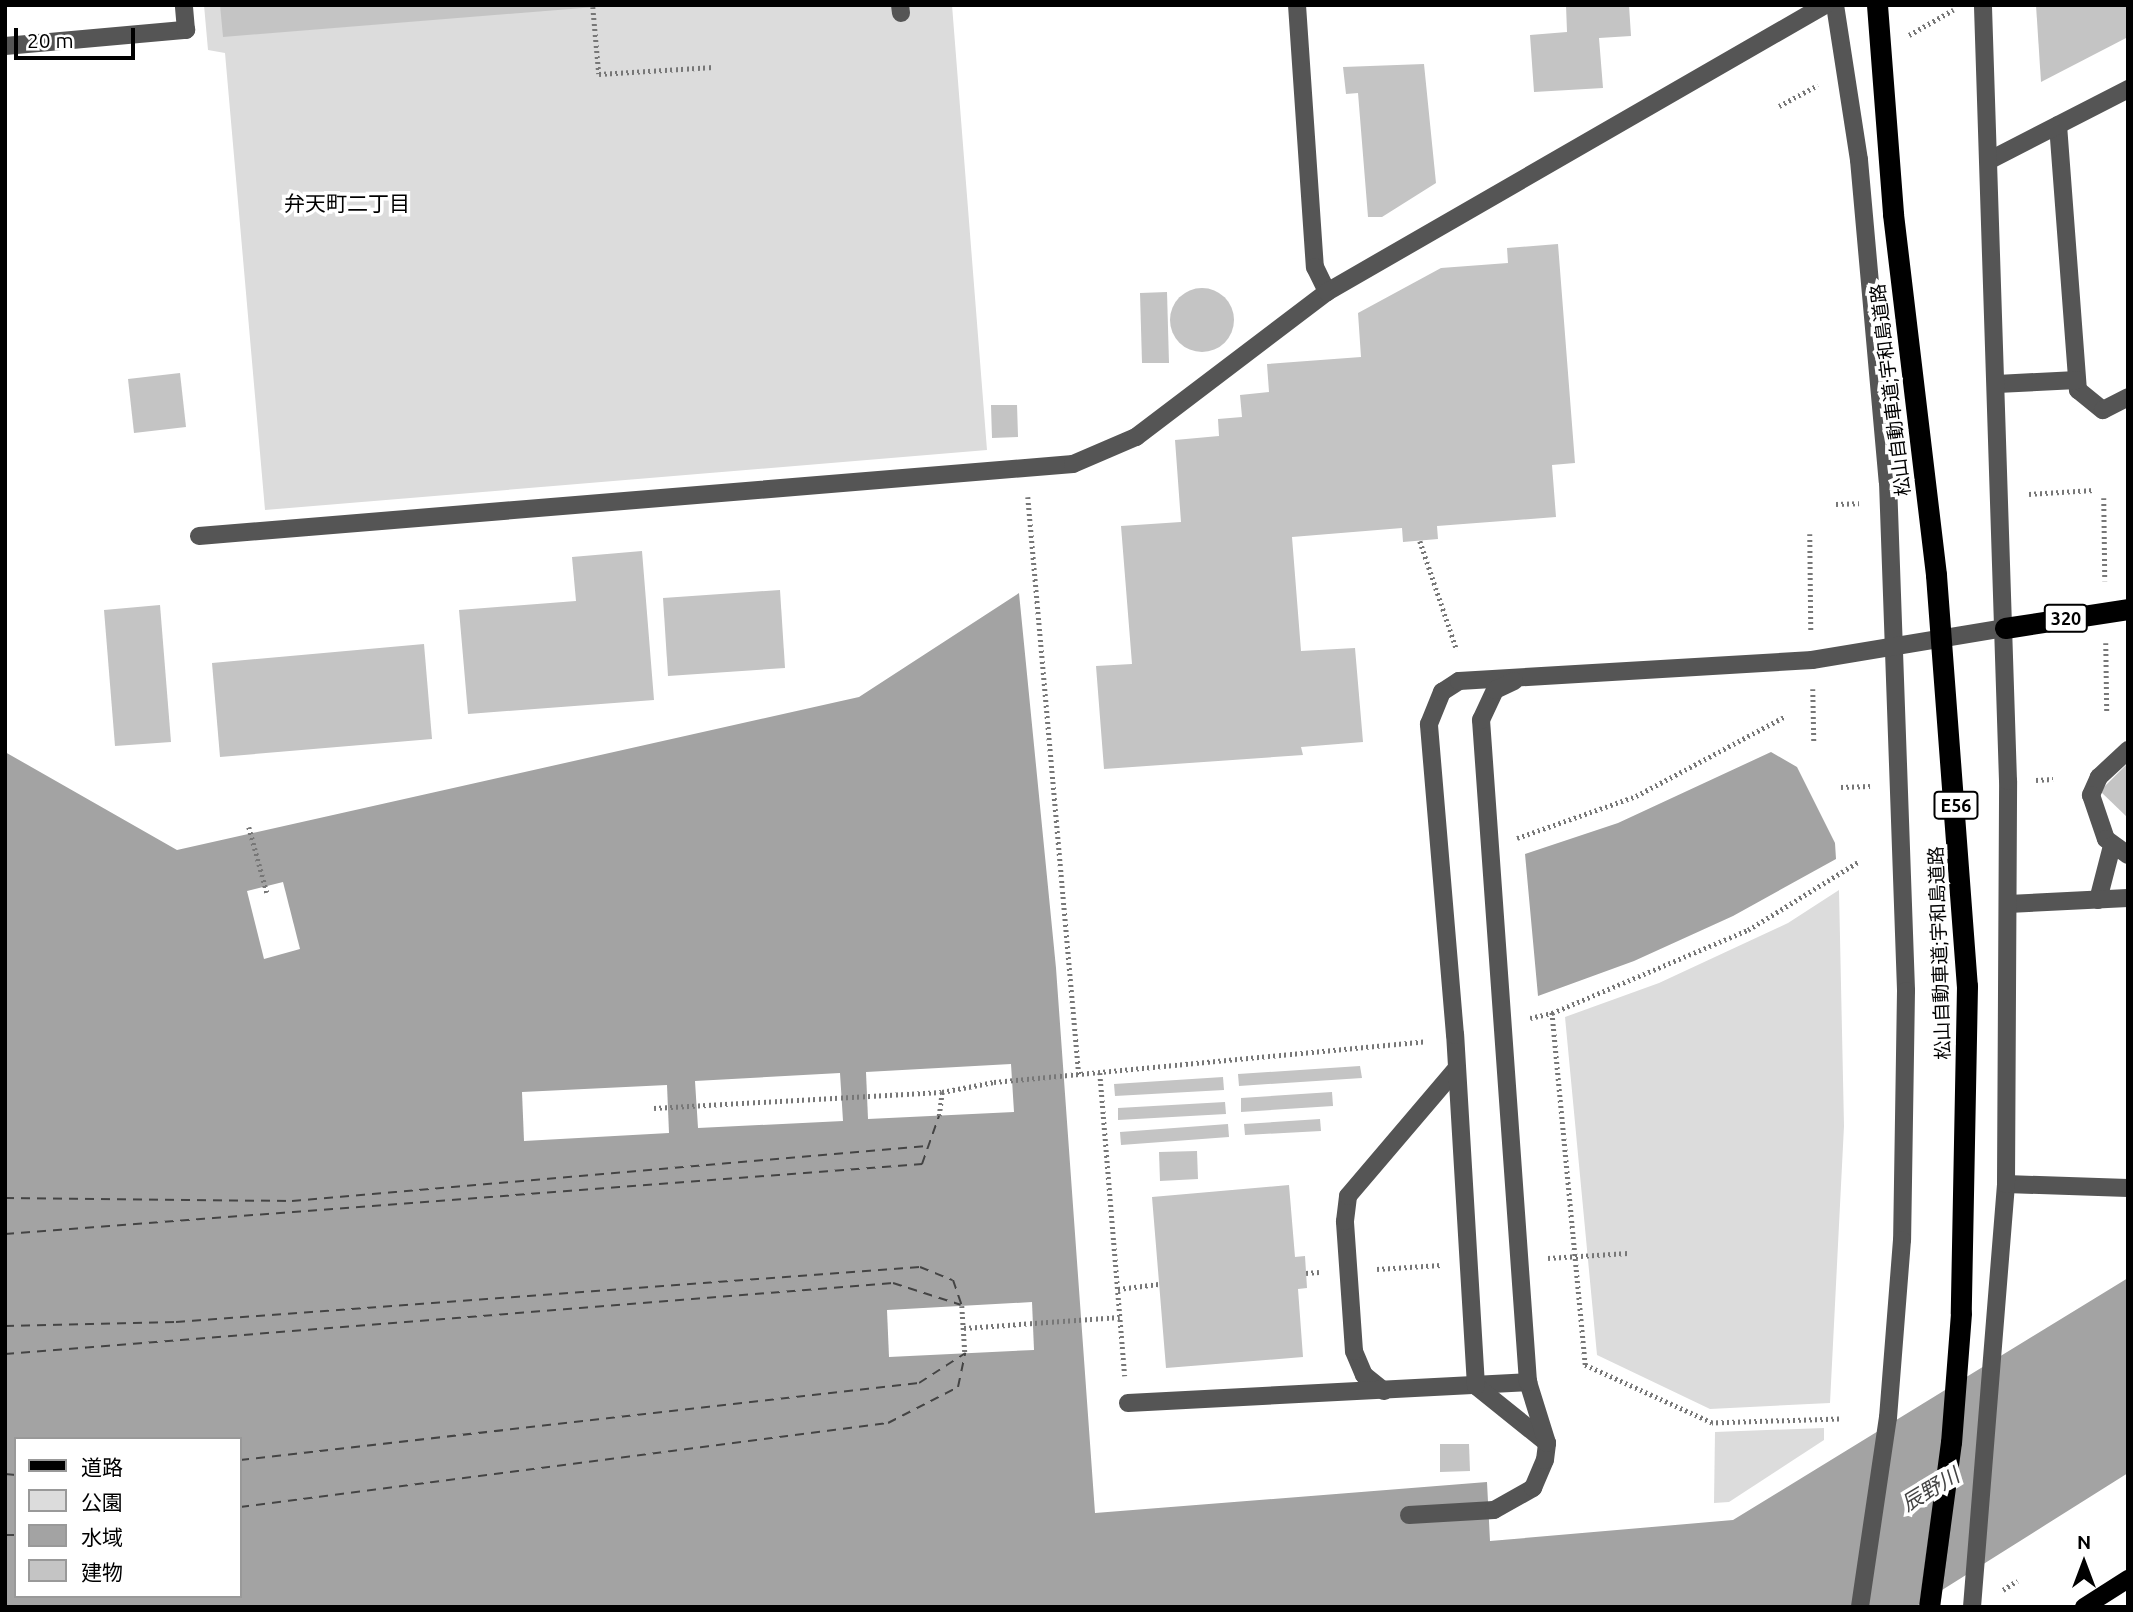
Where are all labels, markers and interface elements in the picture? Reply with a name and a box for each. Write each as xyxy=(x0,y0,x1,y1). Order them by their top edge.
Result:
scale bar xyxy=(18,14,138,58)
text: 20 m xyxy=(27,28,74,52)
district label: 弁天町二丁目 xyxy=(284,190,410,216)
street label: 松山自動車道;宇和島道路 xyxy=(1867,283,1915,497)
road number: 320 xyxy=(2043,604,2089,632)
road number: E56 xyxy=(1933,790,1979,820)
street label: 松山自動車道;宇和島道路 xyxy=(1925,846,1955,1060)
legend xyxy=(14,1437,242,1598)
text: 道路 xyxy=(81,1455,123,1479)
water label: 辰野川 xyxy=(1897,1462,1963,1516)
text: 公園 xyxy=(81,1490,123,1514)
text: 水域 xyxy=(81,1525,123,1549)
north arrow xyxy=(2049,1528,2119,1598)
text: N xyxy=(2077,1531,2091,1553)
text: 建物 xyxy=(81,1560,123,1584)

